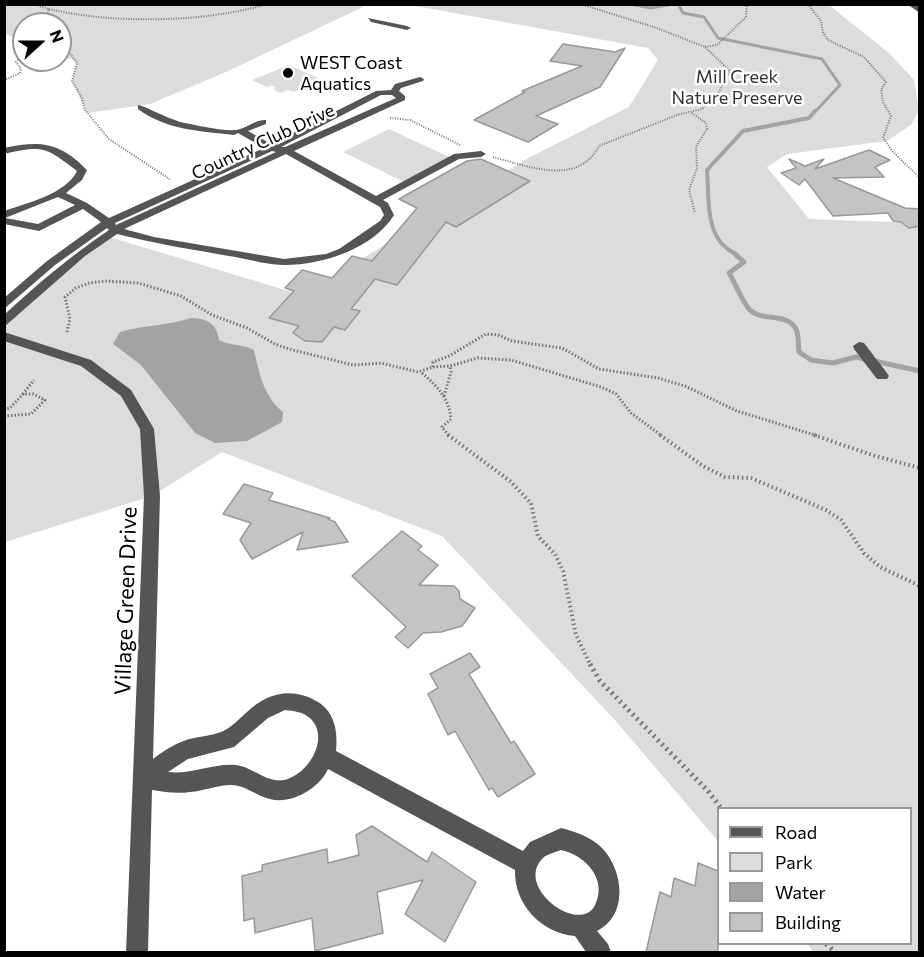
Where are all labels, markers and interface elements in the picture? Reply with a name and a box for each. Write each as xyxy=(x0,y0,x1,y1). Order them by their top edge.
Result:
north arrow xyxy=(12,12,72,72)
text: N xyxy=(46,27,68,45)
place label: WEST Coast Aquatics xyxy=(300,52,402,94)
marker: WEST Coast Aquatics xyxy=(281,66,295,80)
park label: Mill Creek Nature Preserve xyxy=(671,66,803,109)
street label: Country Club Drive xyxy=(188,99,338,185)
street label: Village Green Drive xyxy=(110,506,142,696)
legend xyxy=(717,807,912,945)
text: Road xyxy=(775,821,817,843)
text: Park xyxy=(775,851,813,873)
text: Water xyxy=(775,881,826,903)
text: Building xyxy=(775,911,841,933)

